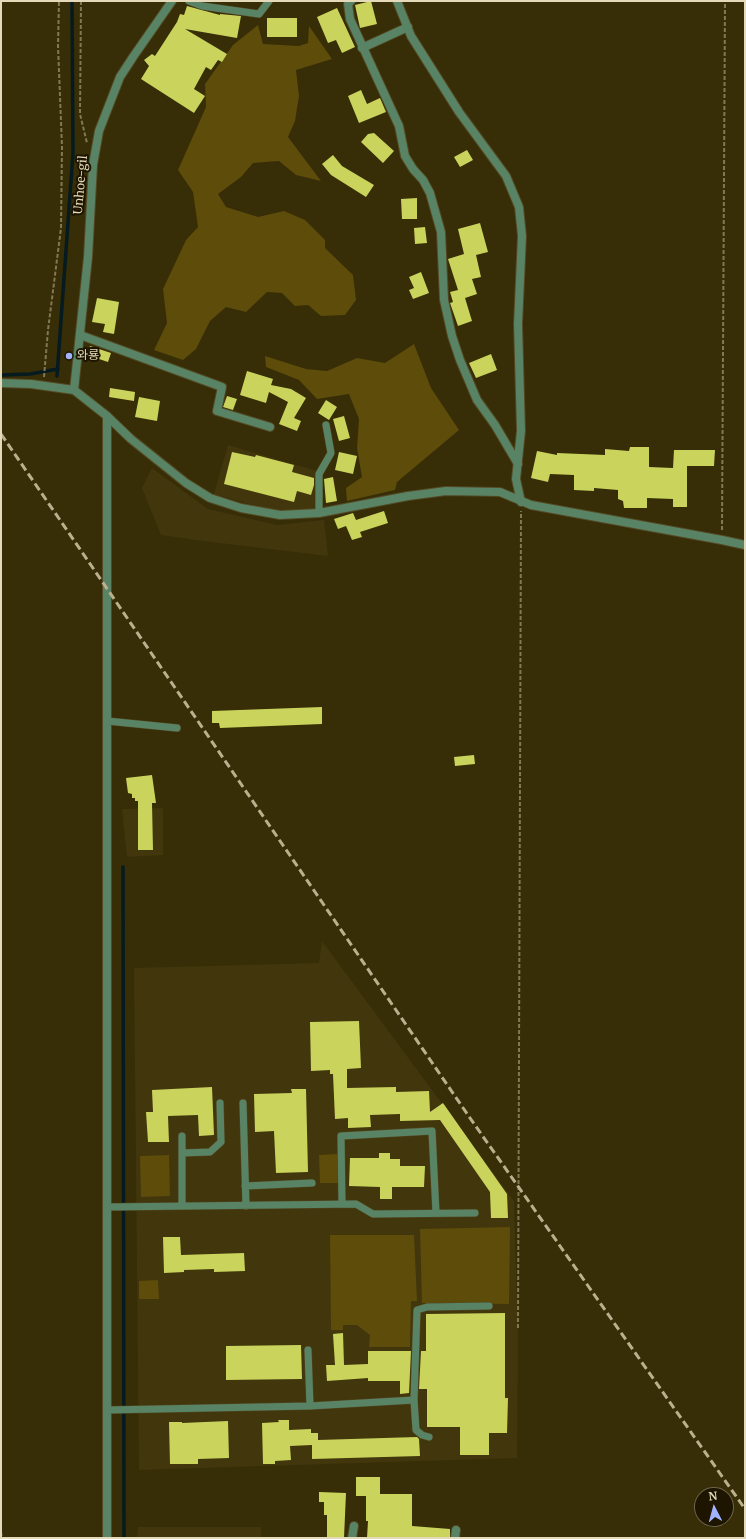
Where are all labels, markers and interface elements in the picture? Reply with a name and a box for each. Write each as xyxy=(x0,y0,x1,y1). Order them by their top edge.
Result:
street label: Unhoe-gil xyxy=(71,155,91,215)
place label: 와룡 xyxy=(77,349,99,363)
marker: 와룡 xyxy=(64,351,74,361)
north arrow xyxy=(694,1487,734,1527)
text: N xyxy=(708,1489,718,1503)

